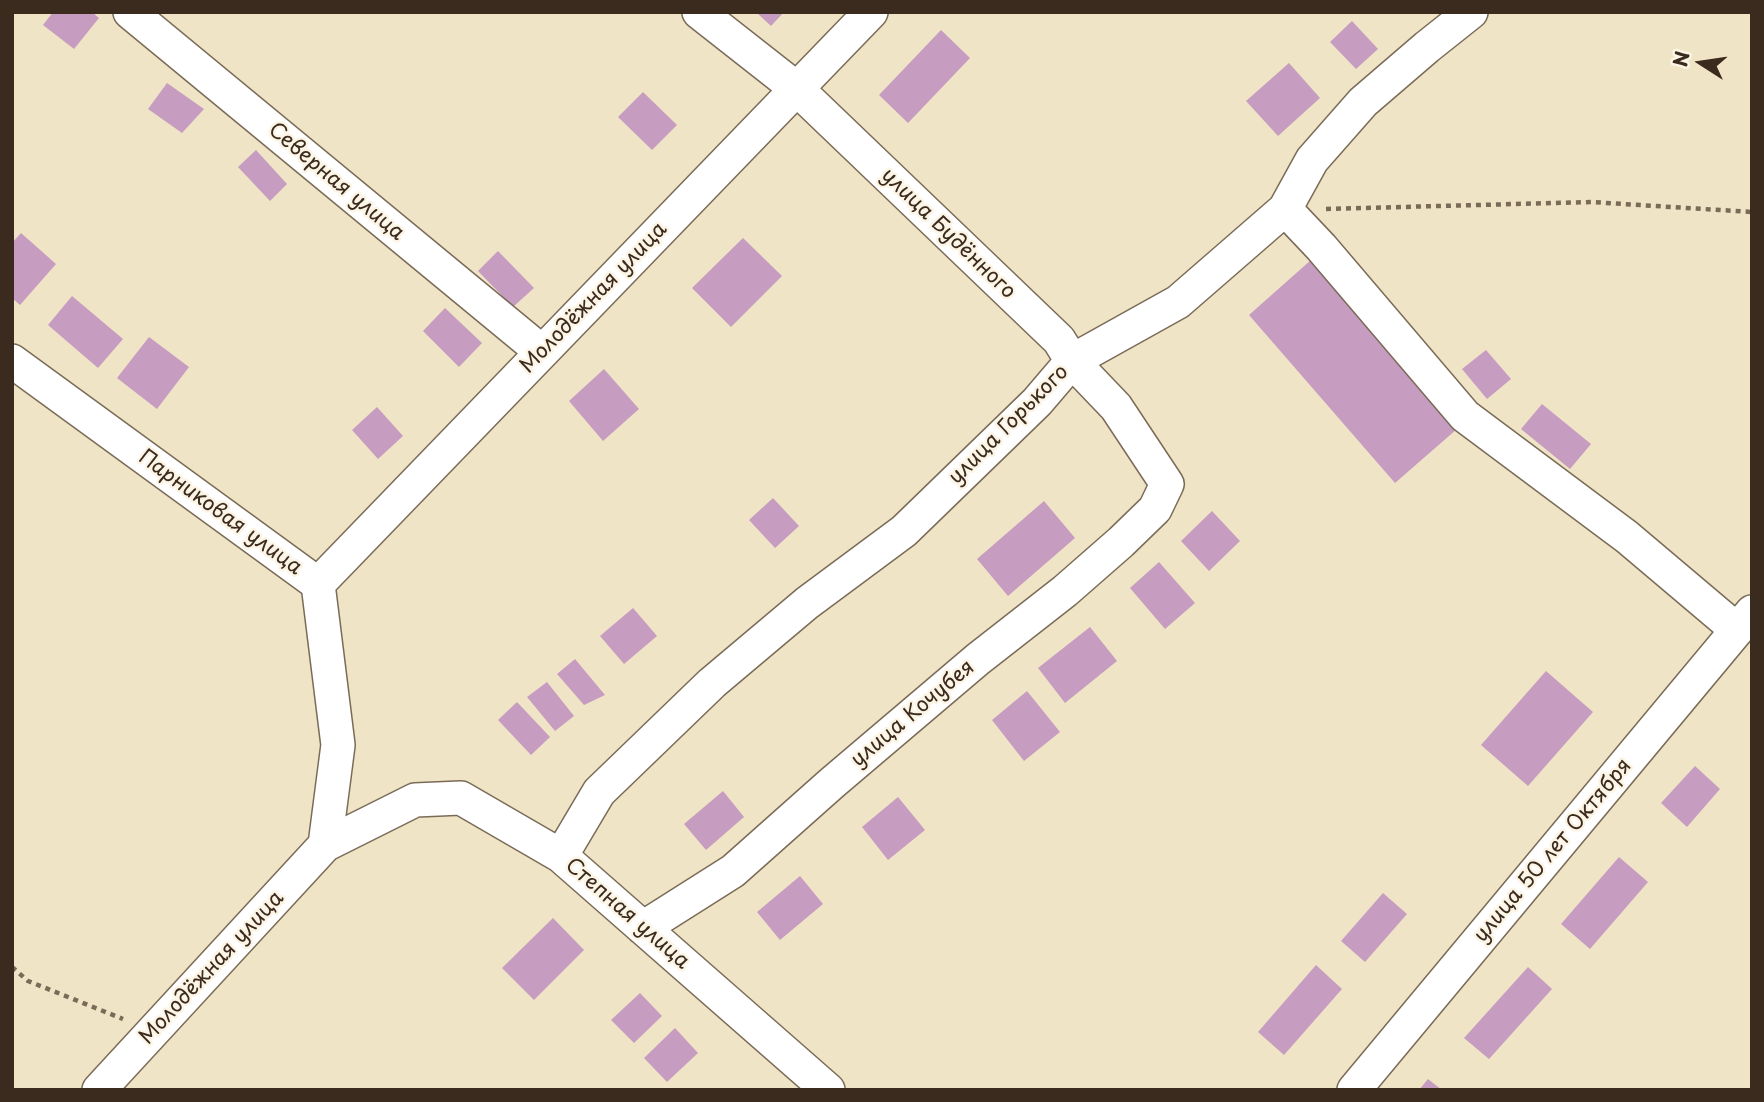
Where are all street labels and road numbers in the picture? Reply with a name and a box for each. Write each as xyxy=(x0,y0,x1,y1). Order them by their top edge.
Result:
street label: Северная улица xyxy=(263,118,409,246)
street label: улица Будённого xyxy=(876,163,1020,305)
street label: Молодёжная улица xyxy=(515,217,673,379)
street label: улица Горького xyxy=(944,360,1074,490)
street label: Парниковая улица xyxy=(133,445,307,581)
street label: улица Кочубея xyxy=(846,655,980,773)
street label: улица 50 лет Октября xyxy=(1469,754,1637,948)
street label: Степная улица xyxy=(560,853,694,975)
street label: Молодёжная улица xyxy=(134,886,290,1050)

